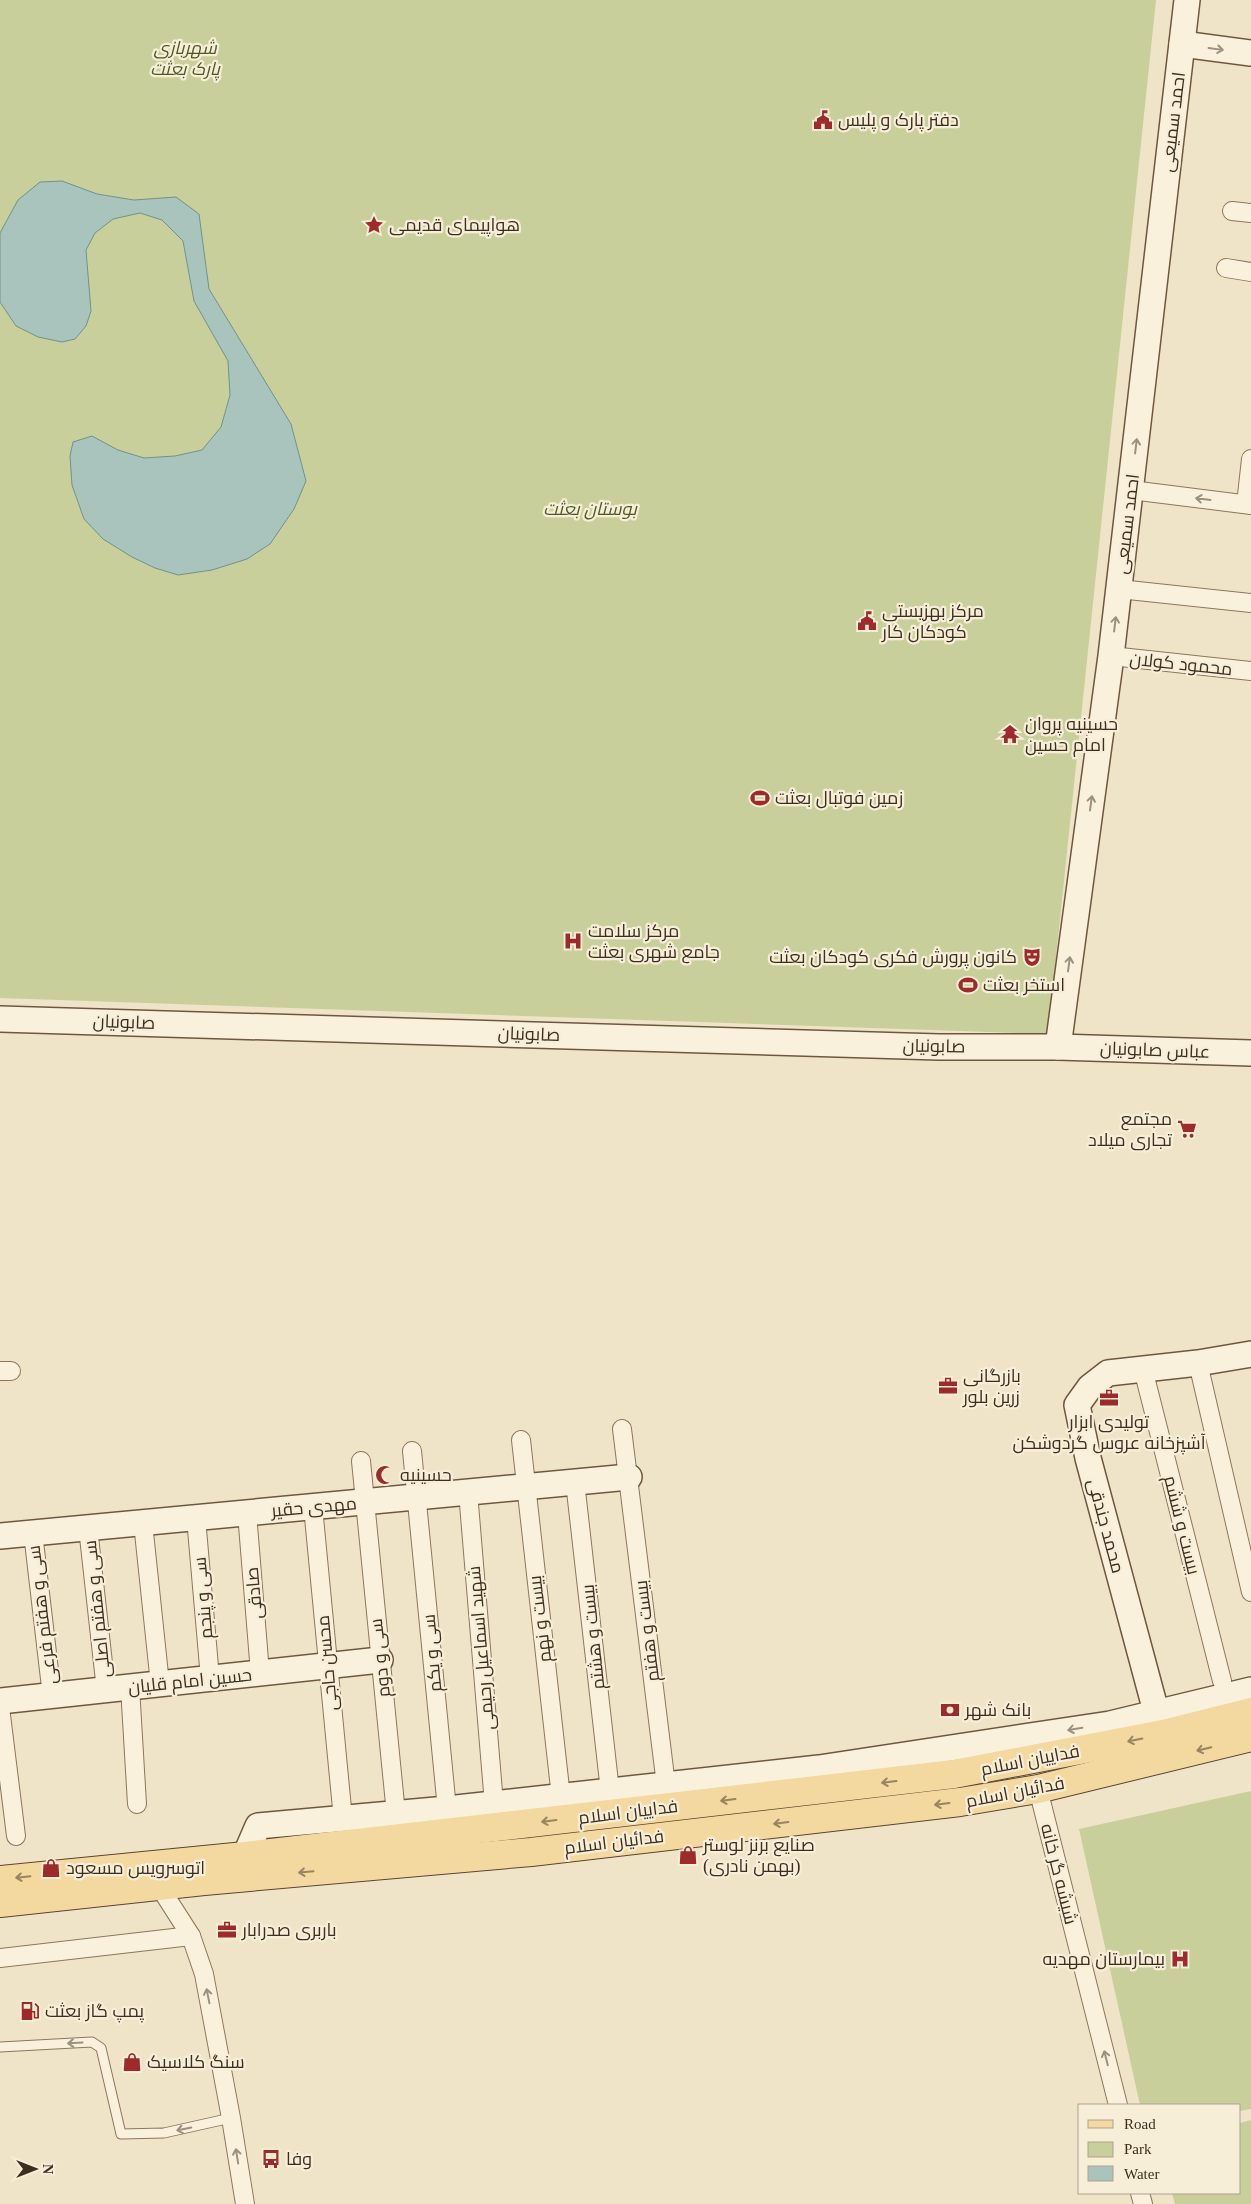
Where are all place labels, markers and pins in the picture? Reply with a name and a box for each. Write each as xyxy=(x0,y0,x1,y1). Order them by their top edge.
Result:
public building icon: دفتر پارک و پلیس xyxy=(812,109,834,131)
place label: دفتر پارک و پلیس xyxy=(838,110,959,132)
place icon: هواپیمای قدیمی xyxy=(363,214,385,236)
place label: هواپیمای قدیمی xyxy=(389,215,520,237)
place label: مرکز بهزیستی کودکان کار xyxy=(881,601,984,643)
public building icon: مرکز بهزیستی کودکان کار xyxy=(856,610,878,632)
place label: حسینیه پروان امام حسین xyxy=(1025,714,1118,757)
temple icon: حسینیه پروان امام حسین xyxy=(999,723,1021,745)
sports icon: زمین فوتبال بعثت xyxy=(749,787,771,809)
place label: زمین فوتبال بعثت xyxy=(775,788,903,809)
place label: مرکز سلامت جامع شهری بعثت xyxy=(588,921,720,964)
hospital icon: مرکز سلامت جامع شهری بعثت xyxy=(562,930,584,952)
theatre icon: کانون پرورش فکری کودکان بعثت xyxy=(1021,946,1043,968)
place label: کانون پرورش فکری کودکان بعثت xyxy=(769,947,1017,969)
sports icon: استخر بعثت xyxy=(957,974,979,996)
place label: استخر بعثت xyxy=(983,975,1065,996)
place label: مجتمع تجاری میلاد xyxy=(1088,1109,1172,1151)
supermarket icon: مجتمع تجاری میلاد xyxy=(1176,1118,1198,1140)
place label: بازرگانی زرین بلور xyxy=(962,1366,1021,1408)
office icon: بازرگانی زرین بلور xyxy=(937,1375,959,1397)
office icon: تولیدی ابزار آشپزخانه عروس گردوشکن xyxy=(1098,1387,1120,1409)
place label: تولیدی ابزار آشپزخانه عروس گردوشکن xyxy=(1013,1412,1206,1455)
mosque icon: حسینیه xyxy=(374,1464,396,1486)
place label: حسینیه xyxy=(400,1465,452,1485)
bank icon: بانک شهر xyxy=(939,1699,961,1721)
place label: بانک شهر xyxy=(964,1700,1031,1721)
place label: صنایع برنز لوستر (بهمن نادری) xyxy=(702,1835,815,1877)
shop icon: صنایع برنز لوستر (بهمن نادری) xyxy=(677,1844,699,1866)
shop icon: اتوسرویس مسعود xyxy=(40,1857,62,1879)
place label: اتوسرویس مسعود xyxy=(66,1858,205,1879)
office icon: باربری صدرابار xyxy=(216,1919,238,1941)
place label: باربری صدرابار xyxy=(241,1920,337,1941)
hospital icon: بیمارستان مهدیه xyxy=(1169,1948,1191,1970)
place label: بیمارستان مهدیه xyxy=(1042,1949,1165,1970)
fuel station icon: پمپ گاز بعثت xyxy=(19,2000,41,2022)
place label: پمپ گاز بعثت xyxy=(45,2001,144,2023)
shop icon: سنگ کلاسیک xyxy=(121,2051,143,2073)
place label: سنگ کلاسیک xyxy=(147,2052,245,2072)
bus stop icon: وفا xyxy=(260,2148,282,2170)
place label: وفا xyxy=(286,2149,312,2170)

